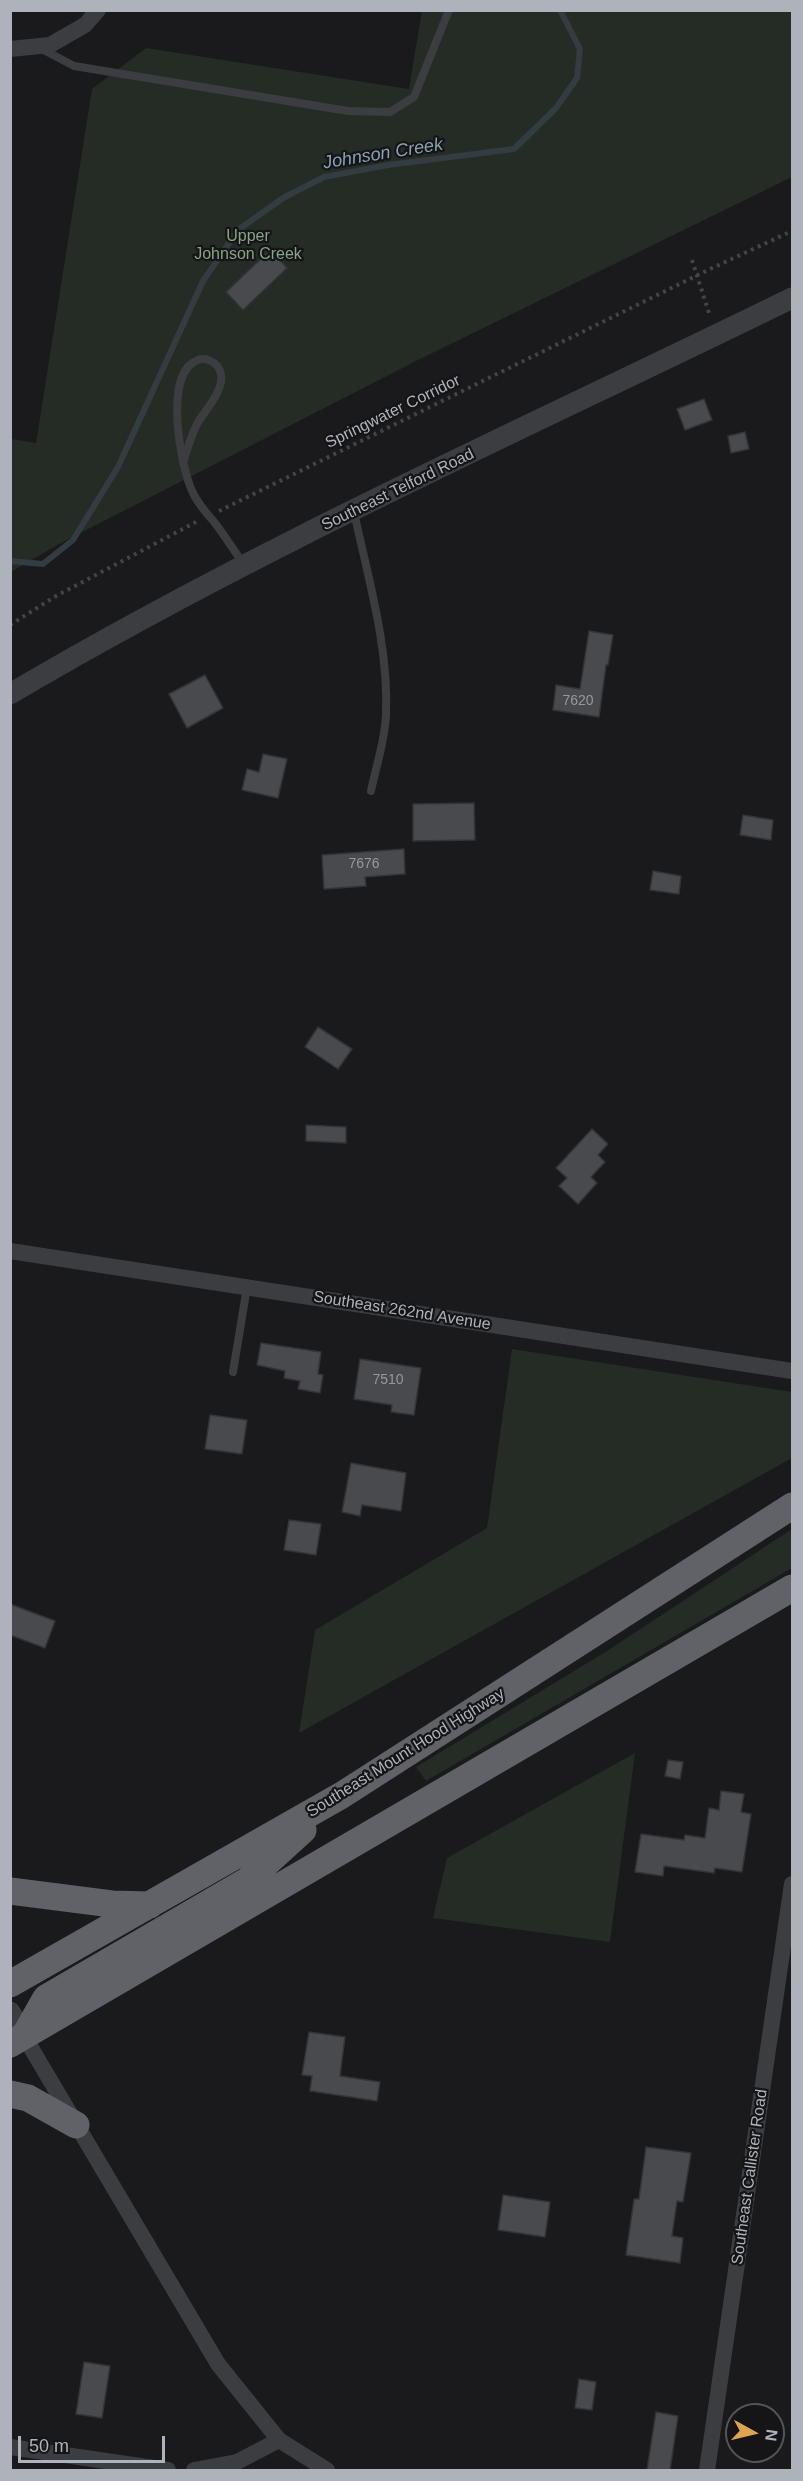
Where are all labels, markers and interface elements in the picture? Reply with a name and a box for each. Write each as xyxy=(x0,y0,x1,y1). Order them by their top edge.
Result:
water label: Johnson Creek xyxy=(322,134,444,174)
park label: Upper Johnson Creek xyxy=(194,227,302,265)
street label: Springwater Corridor xyxy=(322,371,464,453)
street label: Southeast Telford Road xyxy=(319,445,477,535)
house number: 7620 xyxy=(562,693,594,709)
house number: 7676 xyxy=(348,856,380,872)
street label: Southeast 262nd Avenue xyxy=(312,1287,492,1335)
house number: 7510 xyxy=(372,1372,404,1388)
street label: Southeast Mount Hood Highway xyxy=(304,1684,508,1822)
street label: Southeast Callister Road xyxy=(728,2088,772,2266)
north arrow xyxy=(725,2403,785,2463)
scale bar xyxy=(21,2424,168,2462)
text: N xyxy=(762,2428,781,2442)
text: 50 m xyxy=(29,2436,69,2456)

